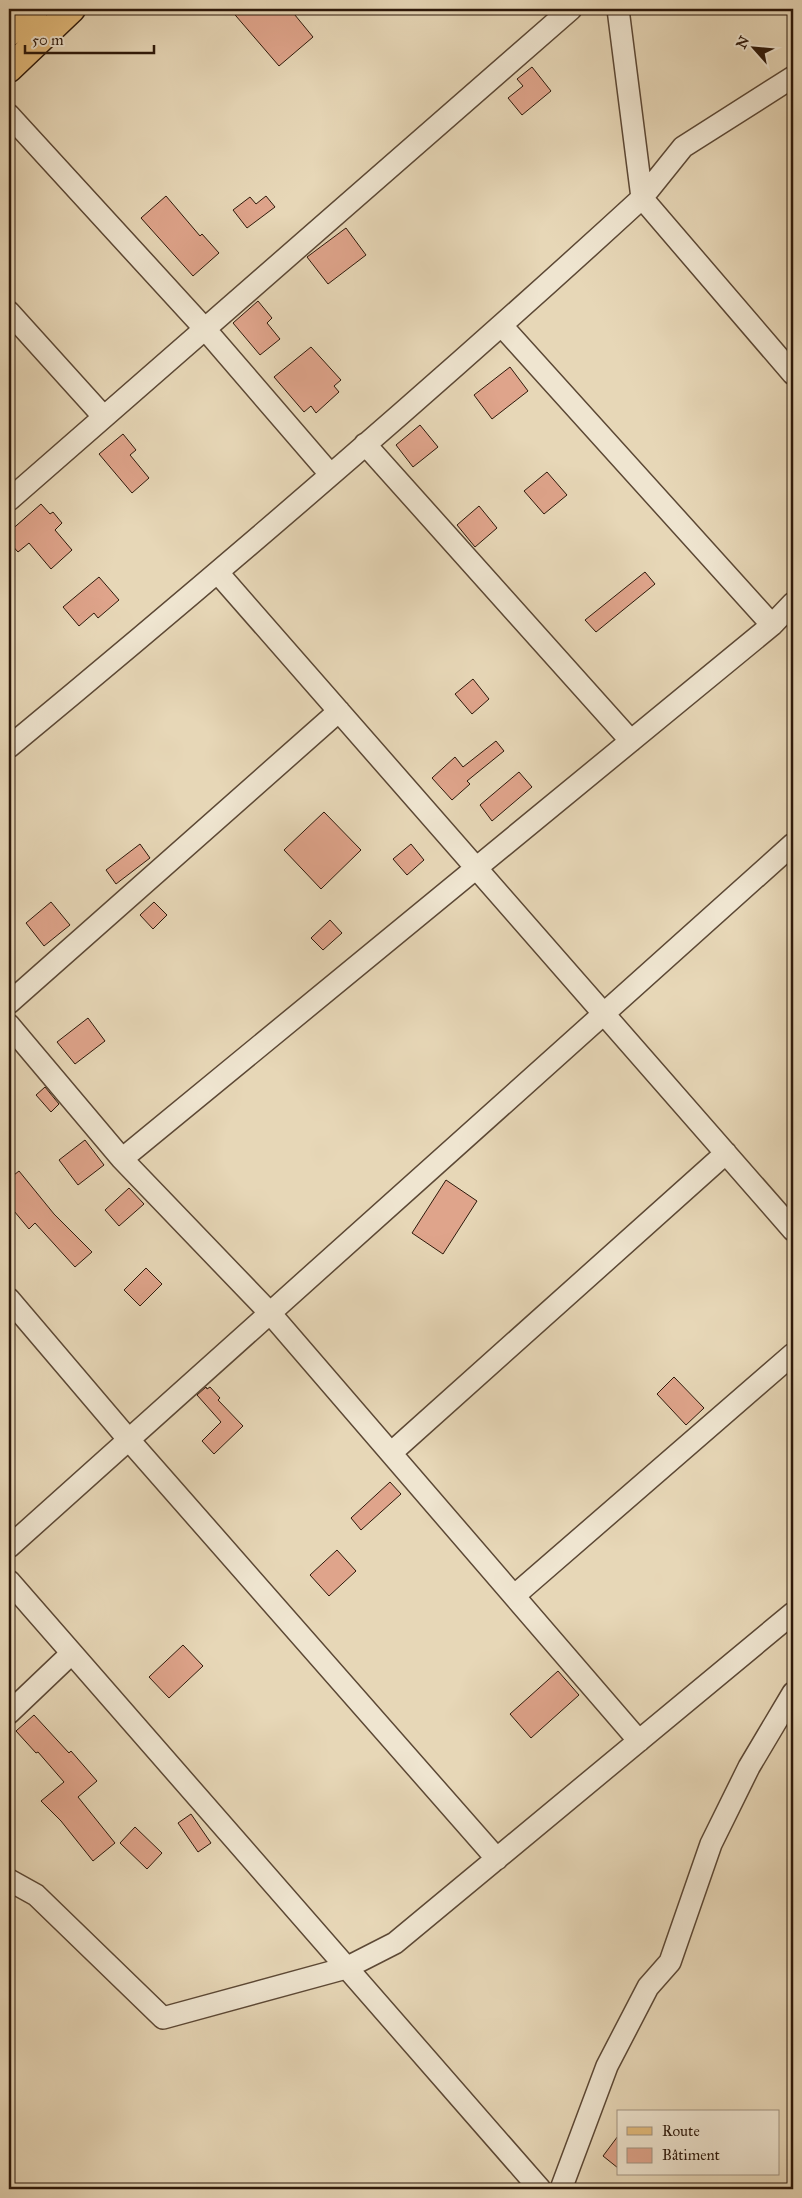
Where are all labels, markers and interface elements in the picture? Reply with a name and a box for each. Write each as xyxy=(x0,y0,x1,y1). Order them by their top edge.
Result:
scale bar xyxy=(25,22,154,54)
north arrow xyxy=(730,22,780,72)
text: 50 m xyxy=(32,31,64,49)
text: N xyxy=(733,33,753,51)
legend xyxy=(617,2110,780,2176)
text: Route xyxy=(662,2122,700,2140)
text: Bâtiment xyxy=(662,2146,721,2164)

